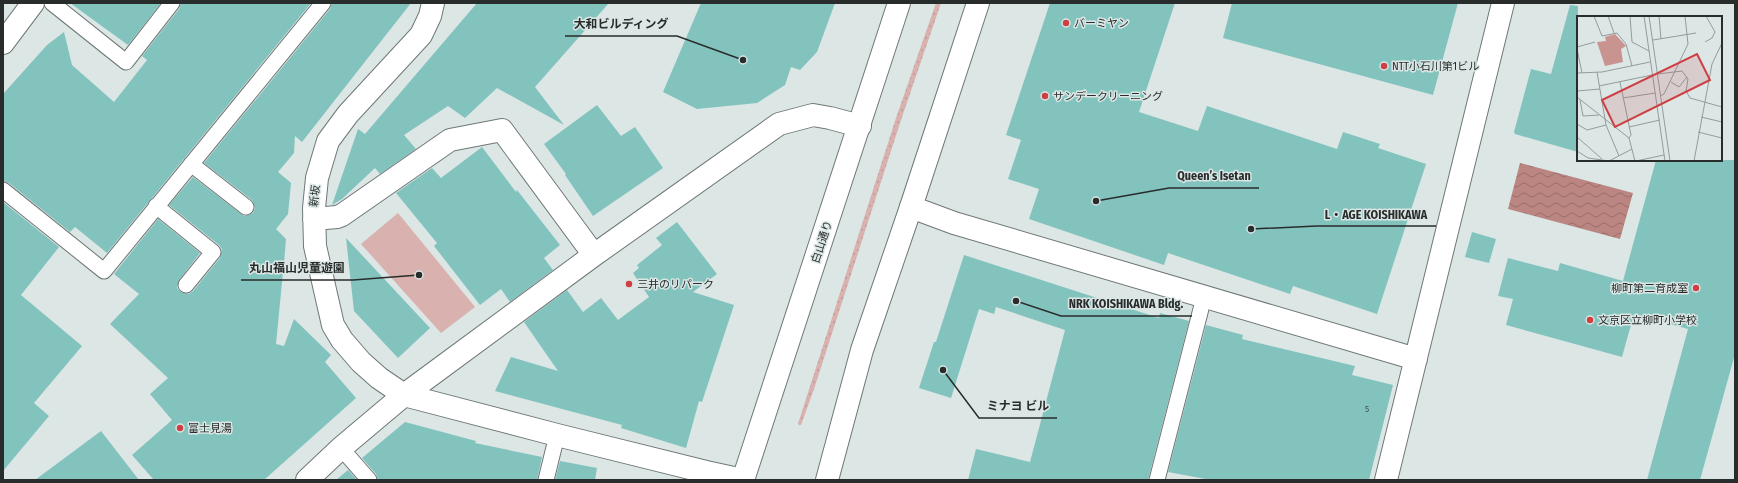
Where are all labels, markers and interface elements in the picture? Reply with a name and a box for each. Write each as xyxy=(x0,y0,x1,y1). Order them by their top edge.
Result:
callout: 大和ビルディング xyxy=(565,12,677,36)
inset map xyxy=(1577,16,1722,161)
text: 大和ビルディング xyxy=(573,17,669,31)
place label: バーミヤン xyxy=(1074,17,1129,30)
marker: バーミヤン xyxy=(1061,18,1071,28)
place label: NTT小石川第1ビル xyxy=(1392,60,1479,73)
marker: NTT小石川第1ビル xyxy=(1379,61,1389,71)
place label: サンデークリーニング xyxy=(1053,90,1163,103)
marker: サンデークリーニング xyxy=(1040,91,1050,101)
callout: Queen’s Isetan xyxy=(1169,164,1259,188)
text: Queen’s Isetan xyxy=(1177,169,1251,183)
street label: 新坂 xyxy=(307,184,323,208)
callout: L・AGE KOISHIKAWA xyxy=(1317,202,1436,226)
text: L・AGE KOISHIKAWA xyxy=(1325,208,1428,222)
street label: 白山通り xyxy=(809,219,835,265)
callout: 丸山福山児童遊園 xyxy=(241,256,353,280)
text: 丸山福山児童遊園 xyxy=(249,261,345,275)
place label: 三井のリパーク xyxy=(637,278,714,291)
marker: 三井のリパーク xyxy=(624,279,634,289)
place label: 柳町第二育成室 xyxy=(1611,282,1688,295)
marker: 柳町第二育成室 xyxy=(1691,283,1701,293)
callout: NRK KOISHIKAWA Bldg. xyxy=(1061,292,1192,316)
text: NRK KOISHIKAWA Bldg. xyxy=(1069,297,1184,311)
place label: 文京区立柳町小学校 xyxy=(1598,314,1697,327)
marker: 文京区立柳町小学校 xyxy=(1585,315,1595,325)
callout: ミナヨ ビル xyxy=(979,394,1057,418)
text: ミナヨ ビル xyxy=(987,399,1049,413)
house number: 5 xyxy=(1365,404,1369,414)
place label: 富士見湯 xyxy=(188,422,232,435)
marker: 富士見湯 xyxy=(175,423,185,433)

